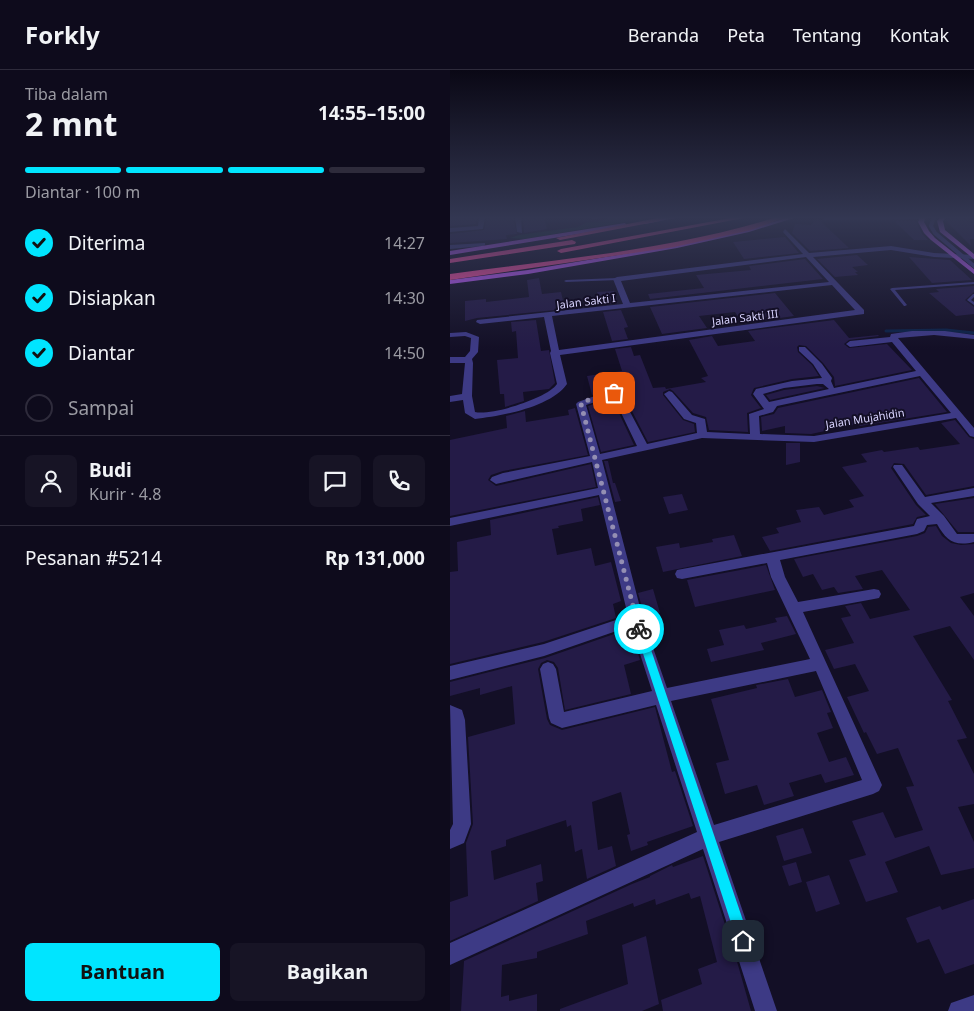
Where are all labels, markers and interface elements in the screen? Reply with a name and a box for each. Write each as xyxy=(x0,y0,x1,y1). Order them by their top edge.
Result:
text: Forkly xyxy=(25,18,100,51)
text: Beranda xyxy=(628,23,699,47)
text: Peta xyxy=(727,23,765,47)
text: Tentang xyxy=(793,23,862,47)
text: Kontak xyxy=(890,23,949,47)
text: Tiba dalam xyxy=(25,83,108,105)
text: 14:55–15:00 xyxy=(318,100,425,126)
text: 2 mnt xyxy=(25,102,118,145)
text: Diantar · 100 m xyxy=(25,181,140,203)
icon: check xyxy=(25,229,53,257)
text: Diterima xyxy=(68,230,146,256)
text: 14:27 xyxy=(384,232,425,254)
icon: check xyxy=(25,284,53,312)
text: Disiapkan xyxy=(68,285,156,311)
text: 14:30 xyxy=(384,287,425,309)
street label: Jalan Sakti I xyxy=(555,290,617,312)
street label: Jalan Sakti III xyxy=(710,305,779,329)
icon: check xyxy=(25,339,53,367)
text: Diantar xyxy=(68,340,135,366)
text: 14:50 xyxy=(384,342,425,364)
pin xyxy=(593,372,635,414)
icon: bag xyxy=(600,379,628,407)
text: Sampai xyxy=(68,395,134,421)
street label: Jalan Mujahidin xyxy=(823,404,906,432)
button: person xyxy=(25,455,77,507)
button: chat xyxy=(309,455,361,507)
button: phone xyxy=(373,455,425,507)
text: Budi xyxy=(89,457,132,483)
text: Kurir · 4.8 xyxy=(89,483,161,505)
text: Pesanan #5214 xyxy=(25,545,162,571)
text: Rp 131,000 xyxy=(325,545,425,571)
courier xyxy=(614,604,664,654)
icon: bike xyxy=(625,615,653,643)
pin xyxy=(722,920,764,962)
icon: home xyxy=(729,927,757,955)
button: Bantuan xyxy=(25,943,220,1001)
button: Bagikan xyxy=(230,943,425,1001)

